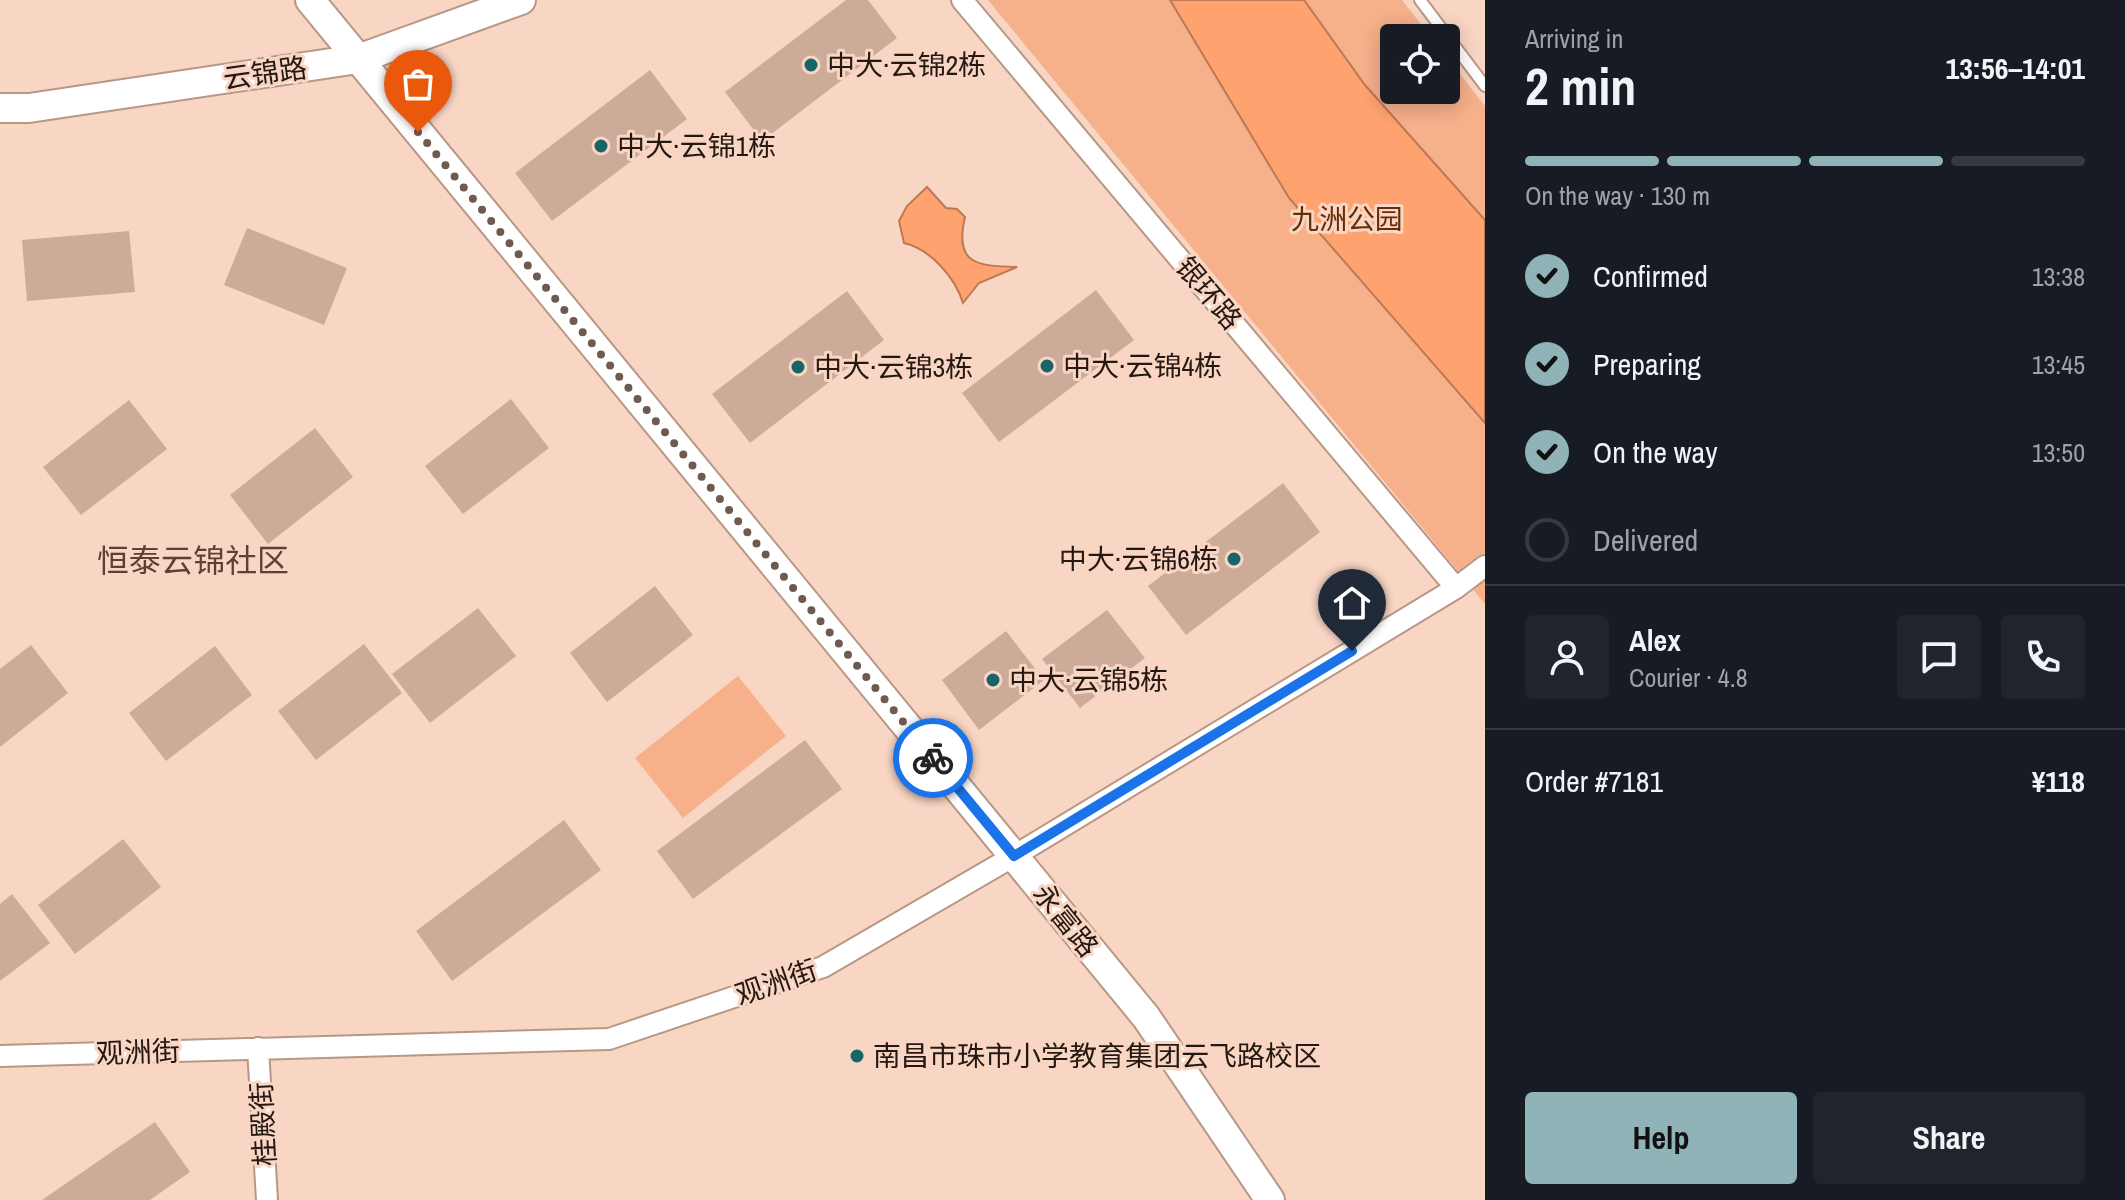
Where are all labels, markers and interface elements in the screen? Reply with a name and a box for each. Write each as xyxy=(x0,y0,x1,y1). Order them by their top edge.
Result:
text: Arriving in xyxy=(1525,21,1623,56)
map controls xyxy=(1380,24,1460,104)
button: locate xyxy=(1380,24,1460,104)
place label: 中大·云锦2栋 xyxy=(827,46,986,84)
street label: 云锦路 xyxy=(221,48,309,98)
text: 13:56–14:01 xyxy=(1946,48,2085,88)
pin xyxy=(384,50,452,132)
text: 2 min xyxy=(1525,51,1636,121)
marker: 中大·云锦2栋 xyxy=(802,56,820,74)
icon: bag xyxy=(396,62,440,106)
place label: 中大·云锦1栋 xyxy=(617,127,776,165)
marker: 中大·云锦1栋 xyxy=(592,137,610,155)
text: On the way · 130 m xyxy=(1525,178,1710,213)
park label: 九洲公园 xyxy=(1291,200,1403,238)
street label: 银环路 xyxy=(1167,249,1251,337)
icon: check xyxy=(1525,254,1569,298)
text: Confirmed xyxy=(1593,256,1708,296)
text: 13:38 xyxy=(2032,259,2085,294)
icon: check xyxy=(1525,342,1569,386)
text: Preparing xyxy=(1593,344,1701,384)
place label: 中大·云锦4栋 xyxy=(1063,347,1222,385)
text: 13:45 xyxy=(2032,347,2085,382)
place label: 中大·云锦3栋 xyxy=(814,348,973,386)
marker: 中大·云锦4栋 xyxy=(1038,357,1056,375)
marker: 中大·云锦3栋 xyxy=(789,358,807,376)
icon: check xyxy=(1525,430,1569,474)
text: On the way xyxy=(1593,432,1717,472)
text: 13:50 xyxy=(2032,435,2085,470)
text: Delivered xyxy=(1593,520,1698,560)
district label: 恒泰云锦社区 xyxy=(97,539,289,582)
place label: 中大·云锦6栋 xyxy=(1059,540,1218,578)
marker: 中大·云锦6栋 xyxy=(1225,550,1243,568)
pin xyxy=(1318,569,1386,651)
icon: home xyxy=(1330,581,1374,625)
button: person xyxy=(1525,615,1609,699)
button: chat xyxy=(1897,615,1981,699)
button: phone xyxy=(2001,615,2085,699)
text: Alex xyxy=(1629,620,1681,660)
text: Courier · 4.8 xyxy=(1629,660,1748,695)
place label: 中大·云锦5栋 xyxy=(1009,661,1168,699)
marker: 中大·云锦5栋 xyxy=(984,671,1002,689)
courier xyxy=(893,718,973,798)
icon: bike xyxy=(911,736,955,780)
text: Order #7181 xyxy=(1525,761,1663,801)
text: ¥118 xyxy=(2032,761,2085,801)
street label: 永富路 xyxy=(1025,875,1107,965)
street label: 观洲街 xyxy=(730,950,822,1014)
street label: 观洲街 xyxy=(95,1032,181,1072)
place label: 南昌市珠市小学教育集团云飞路校区 xyxy=(873,1037,1321,1075)
marker: 南昌市珠市小学教育集团云飞路校区 xyxy=(848,1047,866,1065)
street label: 桂殿街 xyxy=(242,1081,284,1167)
button: Help xyxy=(1525,1092,1797,1184)
button: Share xyxy=(1813,1092,2085,1184)

